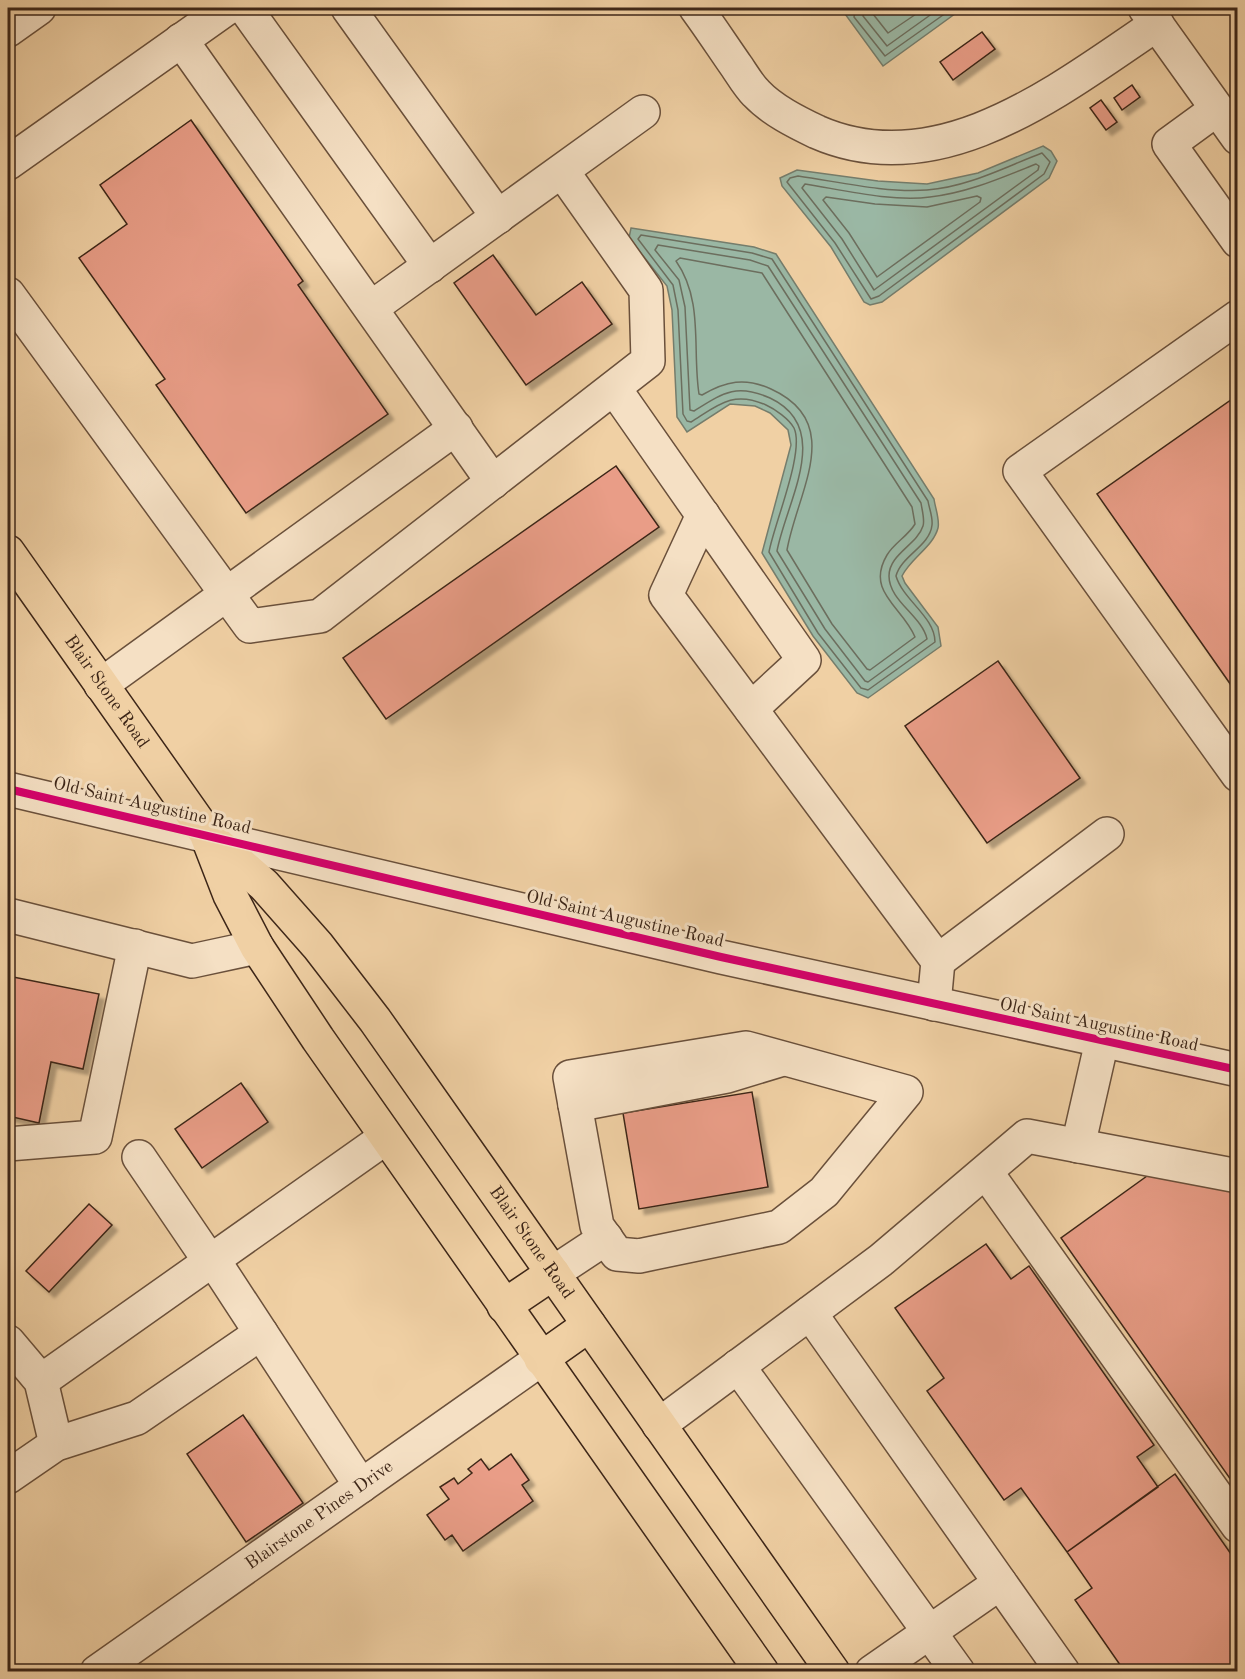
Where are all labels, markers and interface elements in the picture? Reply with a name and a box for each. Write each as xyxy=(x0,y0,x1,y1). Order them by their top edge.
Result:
street label: Blair Stone Road xyxy=(61,632,152,751)
street label: Old Saint Augustine Road xyxy=(51,774,253,838)
street label: Old Saint Augustine Road xyxy=(524,887,726,951)
street label: Old Saint Augustine Road xyxy=(998,995,1200,1055)
street label: Blair Stone Road xyxy=(486,1183,577,1302)
street label: Blairstone Pines Drive xyxy=(242,1457,396,1573)

